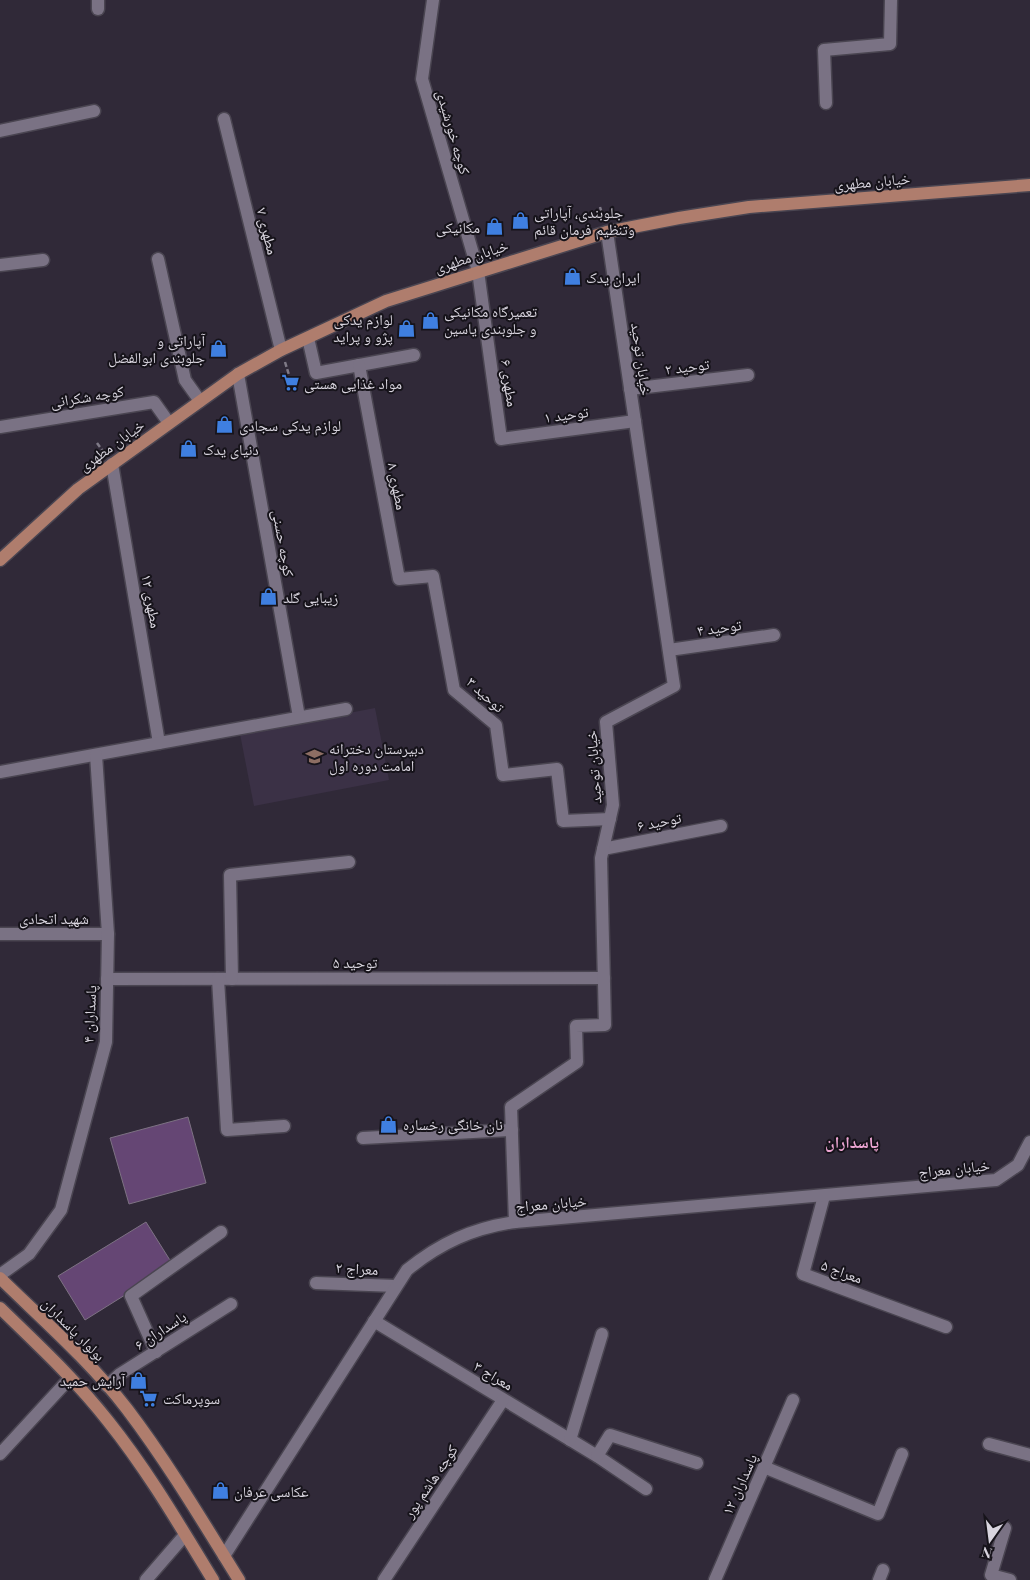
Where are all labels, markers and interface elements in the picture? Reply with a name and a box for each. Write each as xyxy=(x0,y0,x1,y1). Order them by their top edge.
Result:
street label: کوچه خورشیدی xyxy=(431,87,476,177)
street label: خیابان مطهری xyxy=(833,168,912,195)
place label: جلوبندی، آپاراتی وتنظیم فرمان قائم xyxy=(534,202,635,240)
street label: مطهری ۷ xyxy=(252,205,284,257)
shop icon: جلوبندی، آپاراتی وتنظیم فرمان قائم xyxy=(510,211,530,231)
place label: مکانیکی xyxy=(436,217,480,238)
shop icon: مکانیکی xyxy=(484,217,504,237)
street label: خیابان مطهری xyxy=(432,235,511,278)
shop icon: ایران یدک xyxy=(562,267,582,287)
place label: ایران یدک xyxy=(586,267,640,288)
place label: تعمیرگاه مکانیکی و جلوبندی یاسین xyxy=(444,301,538,339)
place label: لوازم یدکی پژو و پراید xyxy=(333,309,393,346)
shop icon: تعمیرگاه مکانیکی و جلوبندی یاسین xyxy=(420,310,440,330)
shop icon: لوازم یدکی پژو و پراید xyxy=(397,318,417,338)
street label: خیابان توحید xyxy=(626,321,657,397)
place label: آپاراتی و جلوبندی ابوالفضل xyxy=(108,330,206,368)
shop icon: آپاراتی و جلوبندی ابوالفضل xyxy=(209,339,229,359)
street label: توحید ۲ xyxy=(664,353,711,379)
street label: مطهری ۶ xyxy=(496,358,523,408)
supermarket icon: مواد غذایی هستی xyxy=(280,373,300,393)
place label: مواد غذایی هستی xyxy=(304,373,402,394)
street label: کوچه شکرانی xyxy=(49,380,125,413)
street label: توحید ۱ xyxy=(542,401,590,427)
street label: خیابان مطهری xyxy=(74,414,149,476)
shop icon: لوازم یدکی سجادی xyxy=(215,415,235,435)
place label: لوازم یدکی سجادی xyxy=(239,415,341,436)
shop icon: دنیای یدک xyxy=(179,439,199,459)
place label: دنیای یدک xyxy=(203,439,259,460)
street label: مطهری ۸ xyxy=(383,461,412,512)
street label: کوچه حسنی xyxy=(267,508,300,578)
street label: مطهری ۱۲ xyxy=(136,572,167,630)
shop icon: زیبایی گلد xyxy=(259,587,279,607)
place label: زیبایی گلد xyxy=(283,587,339,608)
street label: توحید ۴ xyxy=(695,614,743,640)
street label: توحید ۳ xyxy=(463,672,510,717)
street label: خیابان توحید xyxy=(580,729,607,804)
place label: دبیرستان دخترانه امامت دوره اول xyxy=(329,738,424,776)
school or university icon: دبیرستان دخترانه امامت دوره اول xyxy=(305,747,325,767)
street label: توحید ۶ xyxy=(635,807,683,835)
street label: شهید اتحادی xyxy=(19,908,89,929)
street label: توحید ۵ xyxy=(333,952,378,972)
street label: پاسداران ۴ xyxy=(77,984,102,1044)
shop icon: نان خانگی رخساره xyxy=(379,1114,399,1134)
place label: نان خانگی رخساره xyxy=(403,1114,503,1135)
district label: پاسداران xyxy=(825,1131,879,1152)
street label: خیابان معراج xyxy=(917,1154,991,1183)
street label: خیابان معراج xyxy=(515,1190,588,1217)
street label: معراج ۵ xyxy=(818,1254,866,1289)
street label: معراج ۲ xyxy=(335,1257,379,1280)
street label: بولوار پاسداران xyxy=(37,1293,110,1366)
street label: پاسداران ۶ xyxy=(130,1306,190,1355)
street label: معراج ۳ xyxy=(470,1355,518,1396)
place label: آرایش حمید xyxy=(60,1370,126,1391)
shop icon: آرایش حمید xyxy=(129,1370,149,1390)
supermarket icon: سوپرماکت xyxy=(139,1388,159,1408)
place label: سوپرماکت xyxy=(163,1388,220,1408)
street label: کوچه هاشم پور xyxy=(398,1441,463,1523)
street label: پاسداران ۱۲ xyxy=(717,1450,762,1518)
shop icon: عکاسی عرفان xyxy=(210,1481,230,1501)
place label: عکاسی عرفان xyxy=(234,1481,309,1502)
north arrow xyxy=(965,1515,1015,1565)
text: N xyxy=(980,1543,994,1564)

